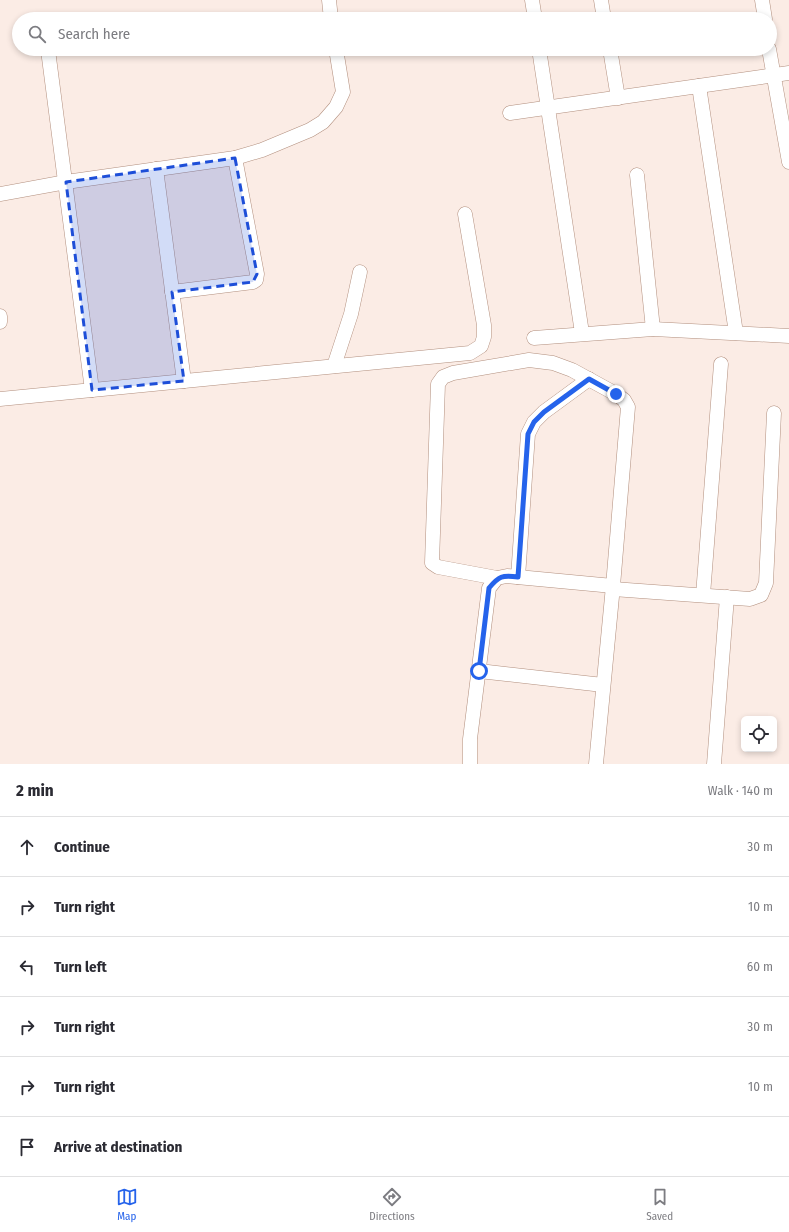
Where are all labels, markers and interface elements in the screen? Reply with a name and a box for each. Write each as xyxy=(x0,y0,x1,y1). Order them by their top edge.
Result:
search box xyxy=(12,12,777,56)
icon: search xyxy=(26,23,48,45)
text: Search here xyxy=(58,25,130,43)
route end xyxy=(607,385,625,403)
route start xyxy=(470,662,488,680)
map controls xyxy=(741,716,777,752)
button: locate xyxy=(741,716,777,752)
text: 2 min xyxy=(16,780,54,801)
text: Walk · 140 m xyxy=(708,783,773,798)
icon: ahead xyxy=(16,836,38,858)
text: Continue xyxy=(54,838,110,856)
text: 30 m xyxy=(747,839,773,854)
icon: right xyxy=(16,896,38,918)
text: Turn right xyxy=(54,898,115,916)
text: 10 m xyxy=(748,899,773,914)
icon: left xyxy=(16,956,38,978)
text: Turn left xyxy=(54,958,107,976)
text: 60 m xyxy=(747,959,773,974)
icon: right xyxy=(16,1016,38,1038)
text: Turn right xyxy=(54,1018,115,1036)
text: 30 m xyxy=(747,1019,773,1034)
icon: right xyxy=(16,1076,38,1098)
text: Turn right xyxy=(54,1078,115,1096)
text: 10 m xyxy=(748,1079,773,1094)
icon: arrive xyxy=(16,1136,38,1158)
text: Arrive at destination xyxy=(54,1138,182,1156)
tab: Map xyxy=(116,1186,138,1223)
tab: Directions xyxy=(369,1186,415,1223)
tab: Saved xyxy=(646,1186,673,1223)

